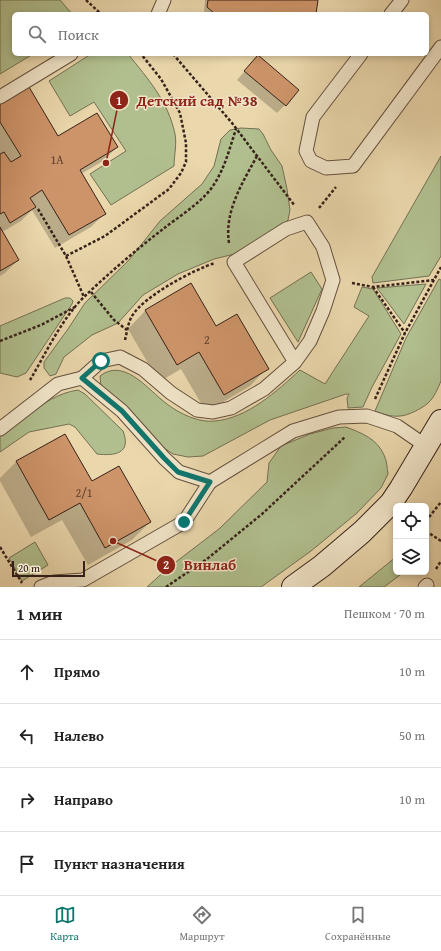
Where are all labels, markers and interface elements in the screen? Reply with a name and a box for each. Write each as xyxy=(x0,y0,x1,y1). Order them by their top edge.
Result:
search box xyxy=(12,12,429,56)
icon: search xyxy=(26,23,48,45)
text: Поиск xyxy=(58,24,99,45)
callout: Детский сад №38 xyxy=(109,87,266,114)
text: Детский сад №38 xyxy=(136,90,258,111)
text: 1 xyxy=(116,92,122,109)
house number: 1А xyxy=(50,151,64,168)
house number: 2 xyxy=(204,331,210,348)
route start xyxy=(92,352,110,370)
house number: 2/1 xyxy=(75,484,93,501)
map controls xyxy=(393,503,429,575)
button: locate xyxy=(393,503,429,539)
route end xyxy=(175,513,193,531)
button: layers xyxy=(393,539,429,575)
callout: Винлаб xyxy=(156,551,245,578)
text: Винлаб xyxy=(184,554,236,575)
text: 2 xyxy=(163,556,169,573)
scale bar xyxy=(12,559,85,578)
text: 20 m xyxy=(18,560,40,576)
text: 1 мин xyxy=(16,601,62,626)
text: Пешком · 70 m xyxy=(344,604,425,623)
icon: ahead xyxy=(16,661,38,683)
text: Прямо xyxy=(54,661,100,682)
text: 10 m xyxy=(399,662,425,681)
icon: left xyxy=(16,725,38,747)
text: Налево xyxy=(54,725,104,746)
text: 50 m xyxy=(399,726,425,745)
icon: right xyxy=(16,789,38,811)
text: Направо xyxy=(54,789,113,810)
text: 10 m xyxy=(399,790,425,809)
icon: arrive xyxy=(16,853,38,875)
text: Пункт назначения xyxy=(54,853,185,874)
tab: Карта xyxy=(50,904,79,944)
tab: Маршрут xyxy=(179,904,224,944)
tab: Сохранённые xyxy=(325,904,391,944)

